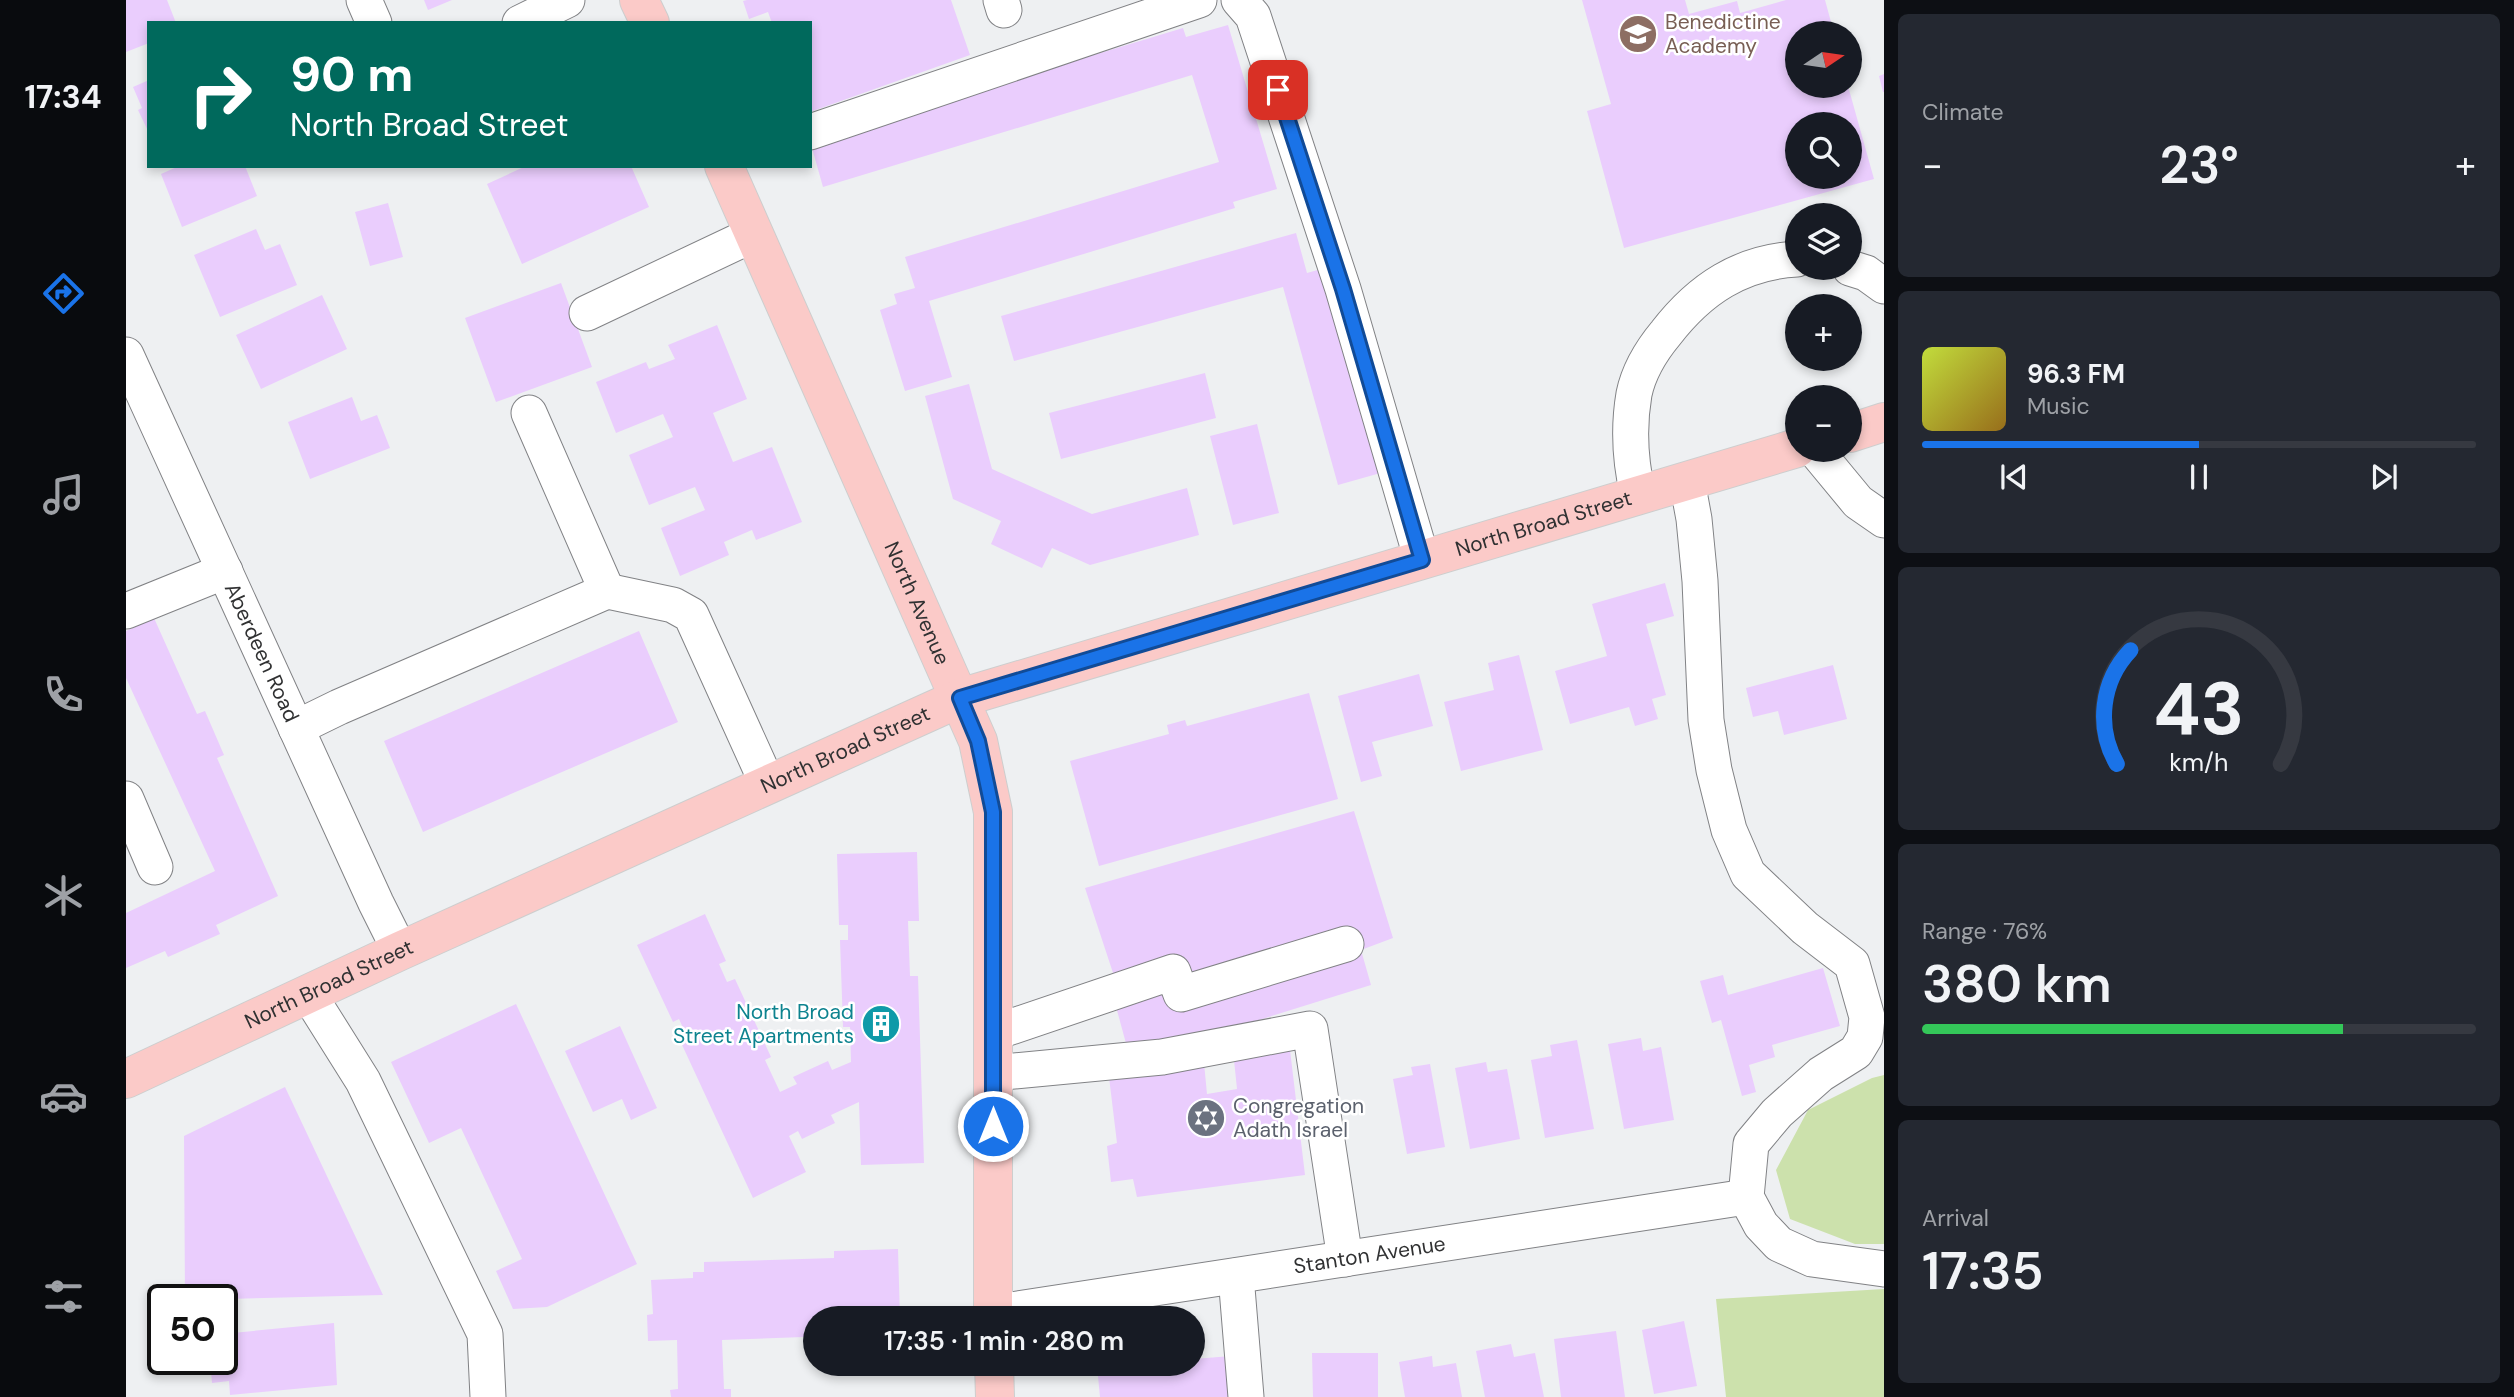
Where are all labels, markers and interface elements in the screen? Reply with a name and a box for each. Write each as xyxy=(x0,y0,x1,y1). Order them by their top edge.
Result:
place label: Benedictine Academy xyxy=(1665,8,1781,60)
school or university icon: Benedictine Academy xyxy=(1617,13,1659,55)
north arrow xyxy=(1785,21,1862,98)
map controls xyxy=(1785,21,1862,462)
text: 90 m xyxy=(290,42,413,106)
icon: right xyxy=(175,49,266,140)
pin xyxy=(1248,60,1308,120)
icon: arrive xyxy=(1259,71,1297,109)
text: 17:34 xyxy=(24,76,102,118)
text: Climate xyxy=(1922,97,2004,127)
text: North Broad Street xyxy=(290,104,569,146)
button: search xyxy=(1785,112,1862,189)
text: 23° xyxy=(2159,131,2239,199)
text: − xyxy=(1922,140,1943,190)
text: + xyxy=(2455,140,2476,190)
button: layers xyxy=(1785,203,1862,280)
icon: directions xyxy=(39,269,88,318)
button: + xyxy=(1785,294,1862,371)
text: 96.3 FM xyxy=(2027,357,2125,391)
button: − xyxy=(1785,385,1862,462)
text: Music xyxy=(2027,391,2090,421)
icon: previous xyxy=(1995,458,2033,496)
icon: pause xyxy=(2180,458,2218,496)
icon: next xyxy=(2365,458,2403,496)
icon: music xyxy=(39,470,88,519)
street label: North Broad Street xyxy=(1452,484,1635,563)
street label: North Avenue xyxy=(878,537,957,669)
street label: Aberdeen Road xyxy=(218,578,306,727)
text: 43 xyxy=(2153,663,2245,758)
icon: phone xyxy=(39,670,88,719)
street label: North Broad Street xyxy=(756,699,934,800)
text: km/h xyxy=(2169,746,2229,779)
icon: climate xyxy=(39,871,88,920)
text: Range · 76% xyxy=(1922,916,2047,946)
street label: North Broad Street xyxy=(240,933,418,1036)
text: 380 km xyxy=(1922,950,2112,1018)
place label: North Broad Street Apartments xyxy=(673,998,854,1050)
building icon: North Broad Street Apartments xyxy=(860,1003,902,1045)
icon: car xyxy=(39,1072,88,1121)
position arrow xyxy=(956,1089,1030,1163)
place label: Congregation Adath Israel xyxy=(1233,1092,1364,1144)
synagogue icon: Congregation Adath Israel xyxy=(1185,1097,1227,1139)
text: Arrival xyxy=(1922,1203,1989,1233)
street label: Stanton Avenue xyxy=(1292,1229,1448,1280)
text: 17:35 xyxy=(1922,1237,2044,1305)
icon: filters xyxy=(39,1272,88,1321)
speed limit sign: 50 xyxy=(147,1284,238,1375)
text: 17:35 · 1 min · 280 m xyxy=(884,1324,1124,1358)

